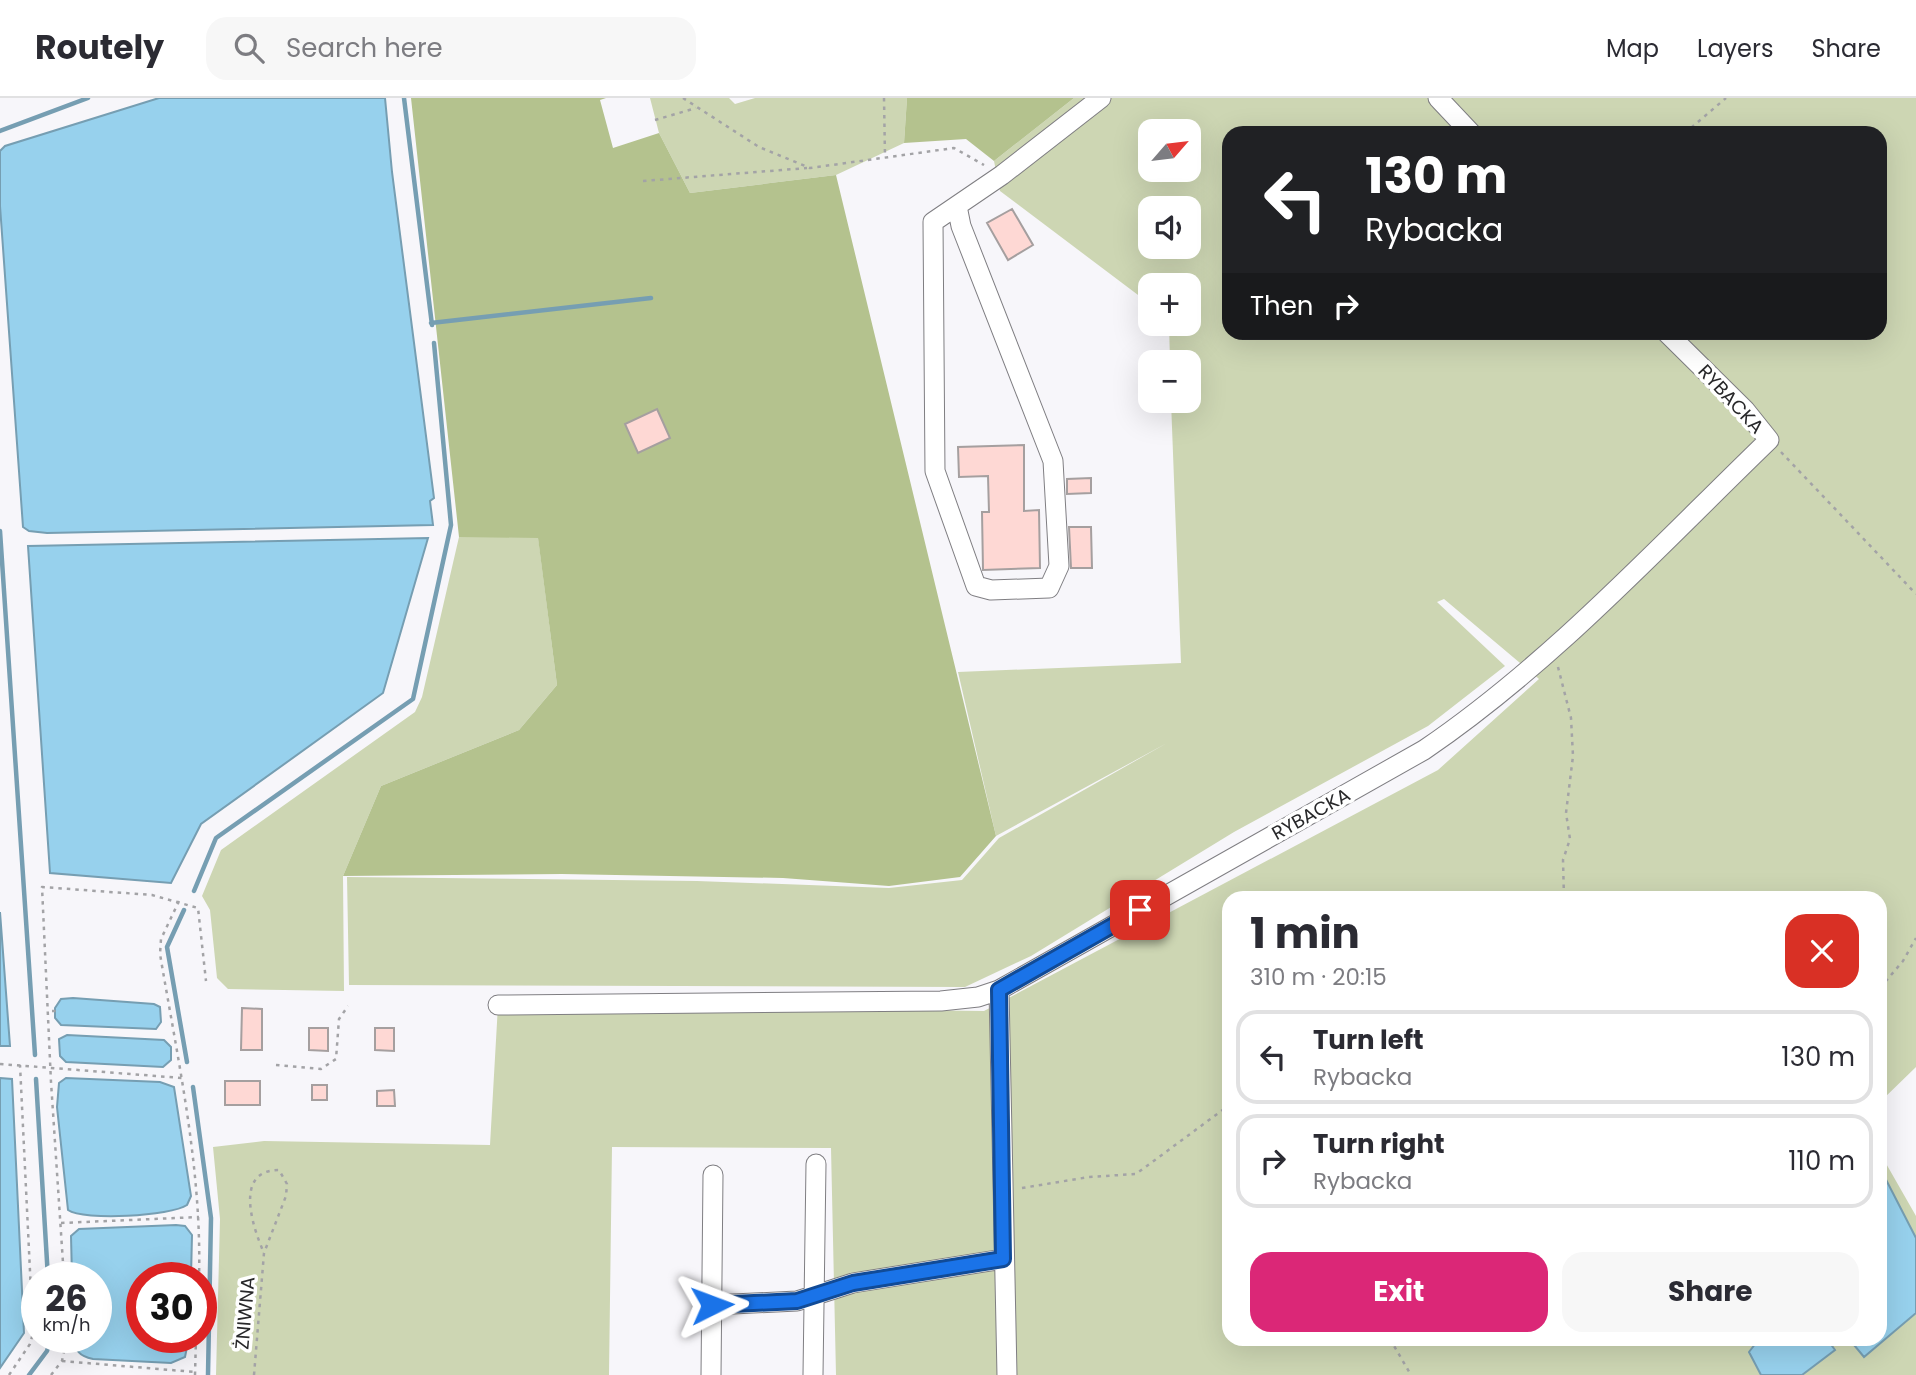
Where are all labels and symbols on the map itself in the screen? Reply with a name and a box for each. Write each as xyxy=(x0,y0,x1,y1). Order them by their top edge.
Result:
north arrow xyxy=(1138,119,1200,182)
street label: RYBACKA xyxy=(1692,358,1770,440)
street label: RYBACKA xyxy=(1267,781,1355,847)
pin xyxy=(1110,880,1170,940)
speed limit sign: 30 xyxy=(126,1262,217,1353)
position arrow xyxy=(675,1268,749,1342)
street label: ŻNIWNA xyxy=(228,1275,262,1351)

